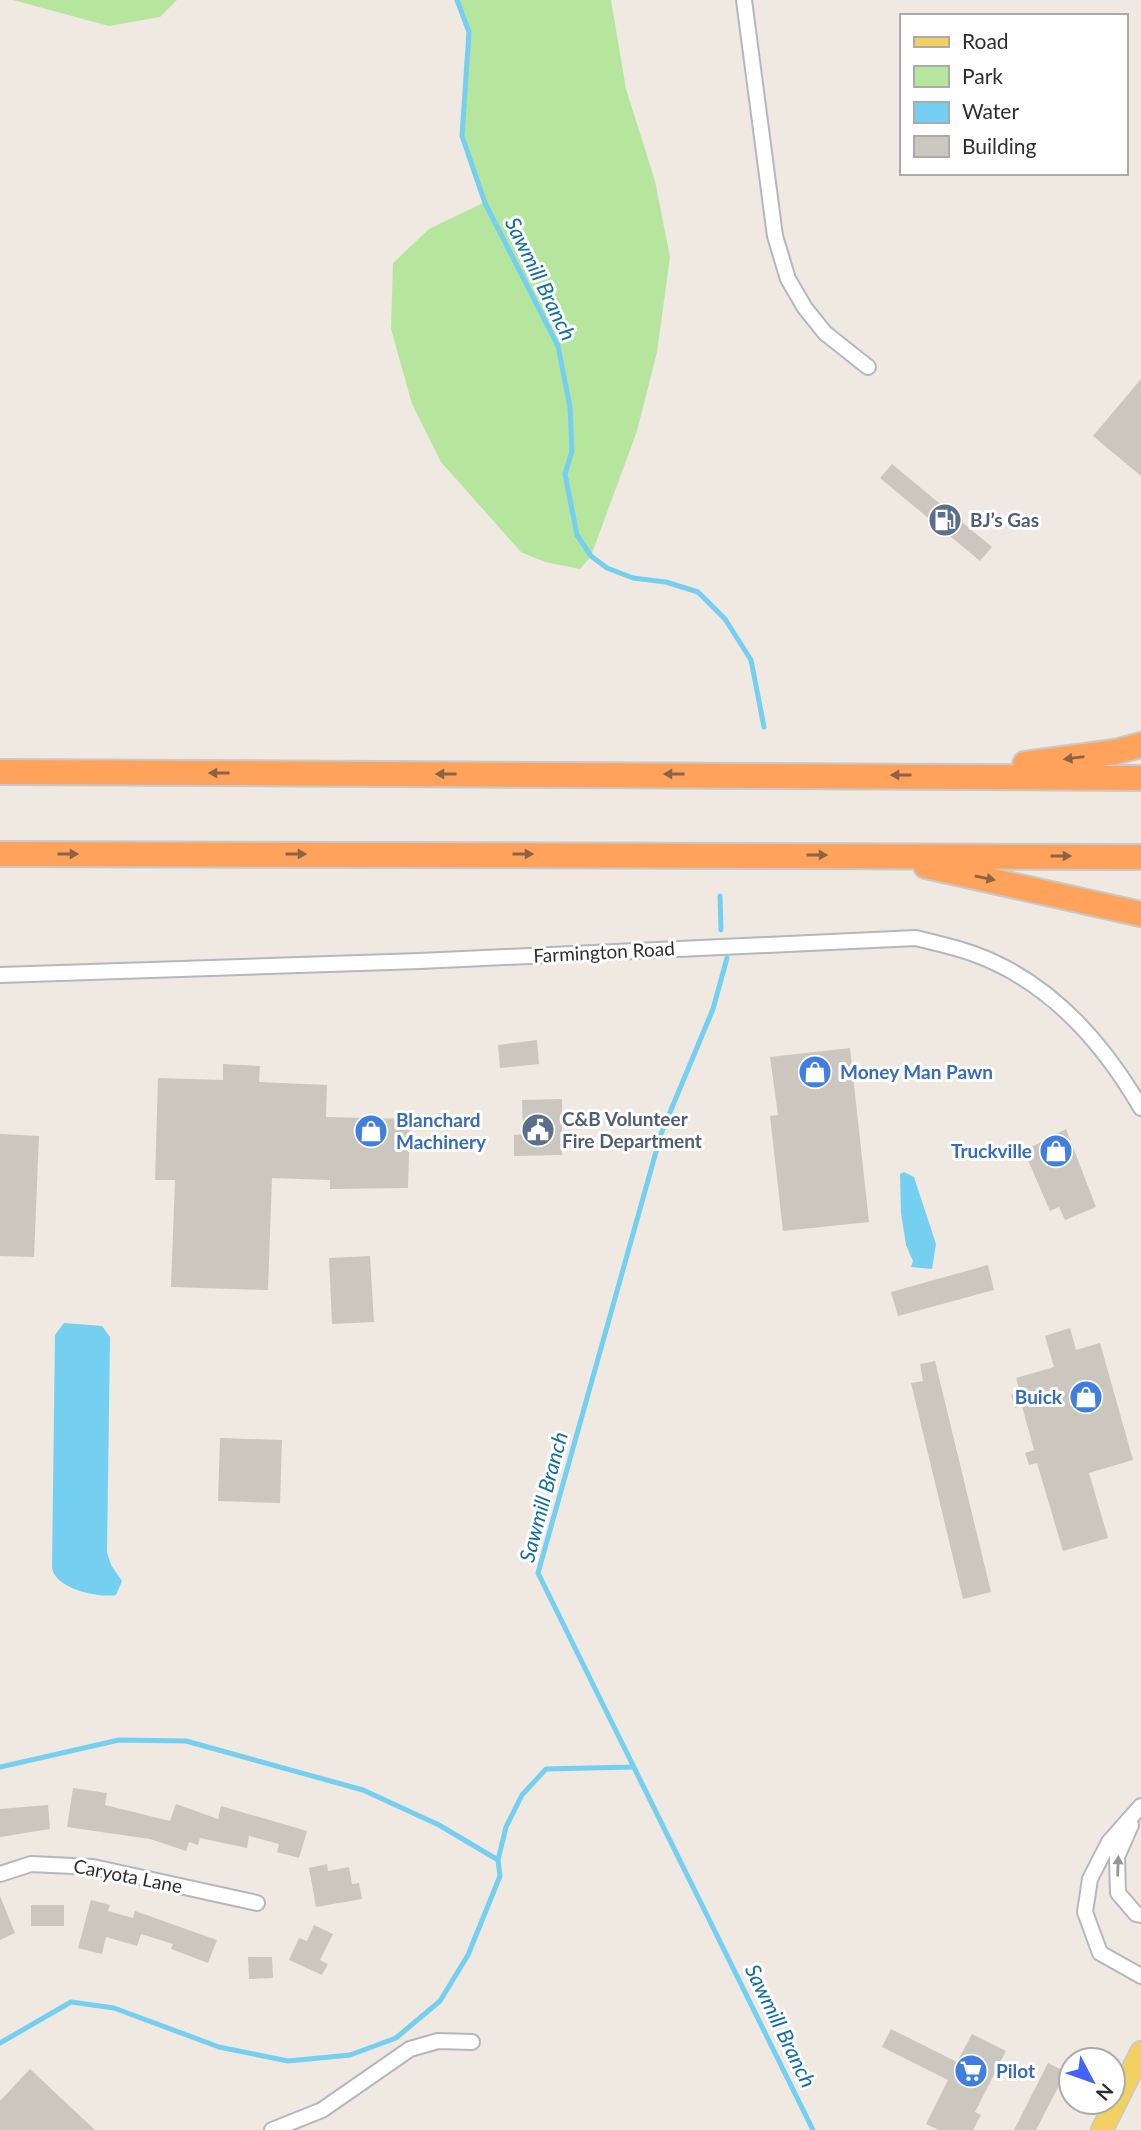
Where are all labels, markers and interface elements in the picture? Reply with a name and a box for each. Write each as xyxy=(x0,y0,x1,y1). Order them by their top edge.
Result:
legend xyxy=(900,14,1127,175)
text: Road xyxy=(962,28,1009,53)
text: Park xyxy=(962,63,1003,88)
text: Water xyxy=(962,98,1019,123)
text: Building xyxy=(962,133,1037,158)
water label: Sawmill Branch xyxy=(501,213,582,344)
fuel station icon: BJ’s Gas xyxy=(926,501,964,539)
place label: BJ’s Gas xyxy=(970,508,1039,531)
one-way arrow xyxy=(1063,752,1085,763)
one-way arrow xyxy=(208,767,230,779)
one-way arrow xyxy=(435,768,457,780)
one-way arrow xyxy=(663,768,685,780)
one-way arrow xyxy=(890,769,912,781)
one-way arrow xyxy=(57,848,79,860)
one-way arrow xyxy=(285,848,307,860)
one-way arrow xyxy=(512,848,534,860)
one-way arrow xyxy=(806,849,828,861)
one-way arrow xyxy=(1050,850,1072,862)
one-way arrow xyxy=(974,873,996,884)
street label: Farmington Road xyxy=(533,936,675,967)
shop icon: Money Man Pawn xyxy=(796,1053,834,1091)
place label: Money Man Pawn xyxy=(840,1060,993,1083)
place label: C&B Volunteer Fire Department xyxy=(562,1107,702,1152)
place label: Blanchard Machinery xyxy=(396,1108,487,1153)
public building icon: C&B Volunteer Fire Department xyxy=(519,1111,557,1149)
shop icon: Blanchard Machinery xyxy=(352,1112,390,1150)
shop icon: Truckville xyxy=(1037,1132,1075,1170)
place label: Truckville xyxy=(951,1139,1032,1162)
shop icon: Buick xyxy=(1067,1378,1105,1416)
place label: Buick xyxy=(1015,1385,1063,1408)
water label: Sawmill Branch xyxy=(513,1429,572,1564)
street label: Caryota Lane xyxy=(72,1854,184,1897)
one-way arrow xyxy=(1112,1855,1123,1877)
water label: Sawmill Branch xyxy=(741,1960,822,2091)
north arrow xyxy=(1057,2046,1127,2116)
supermarket icon: Pilot xyxy=(952,2052,990,2090)
place label: Pilot xyxy=(996,2059,1035,2082)
text: N xyxy=(1092,2079,1119,2106)

